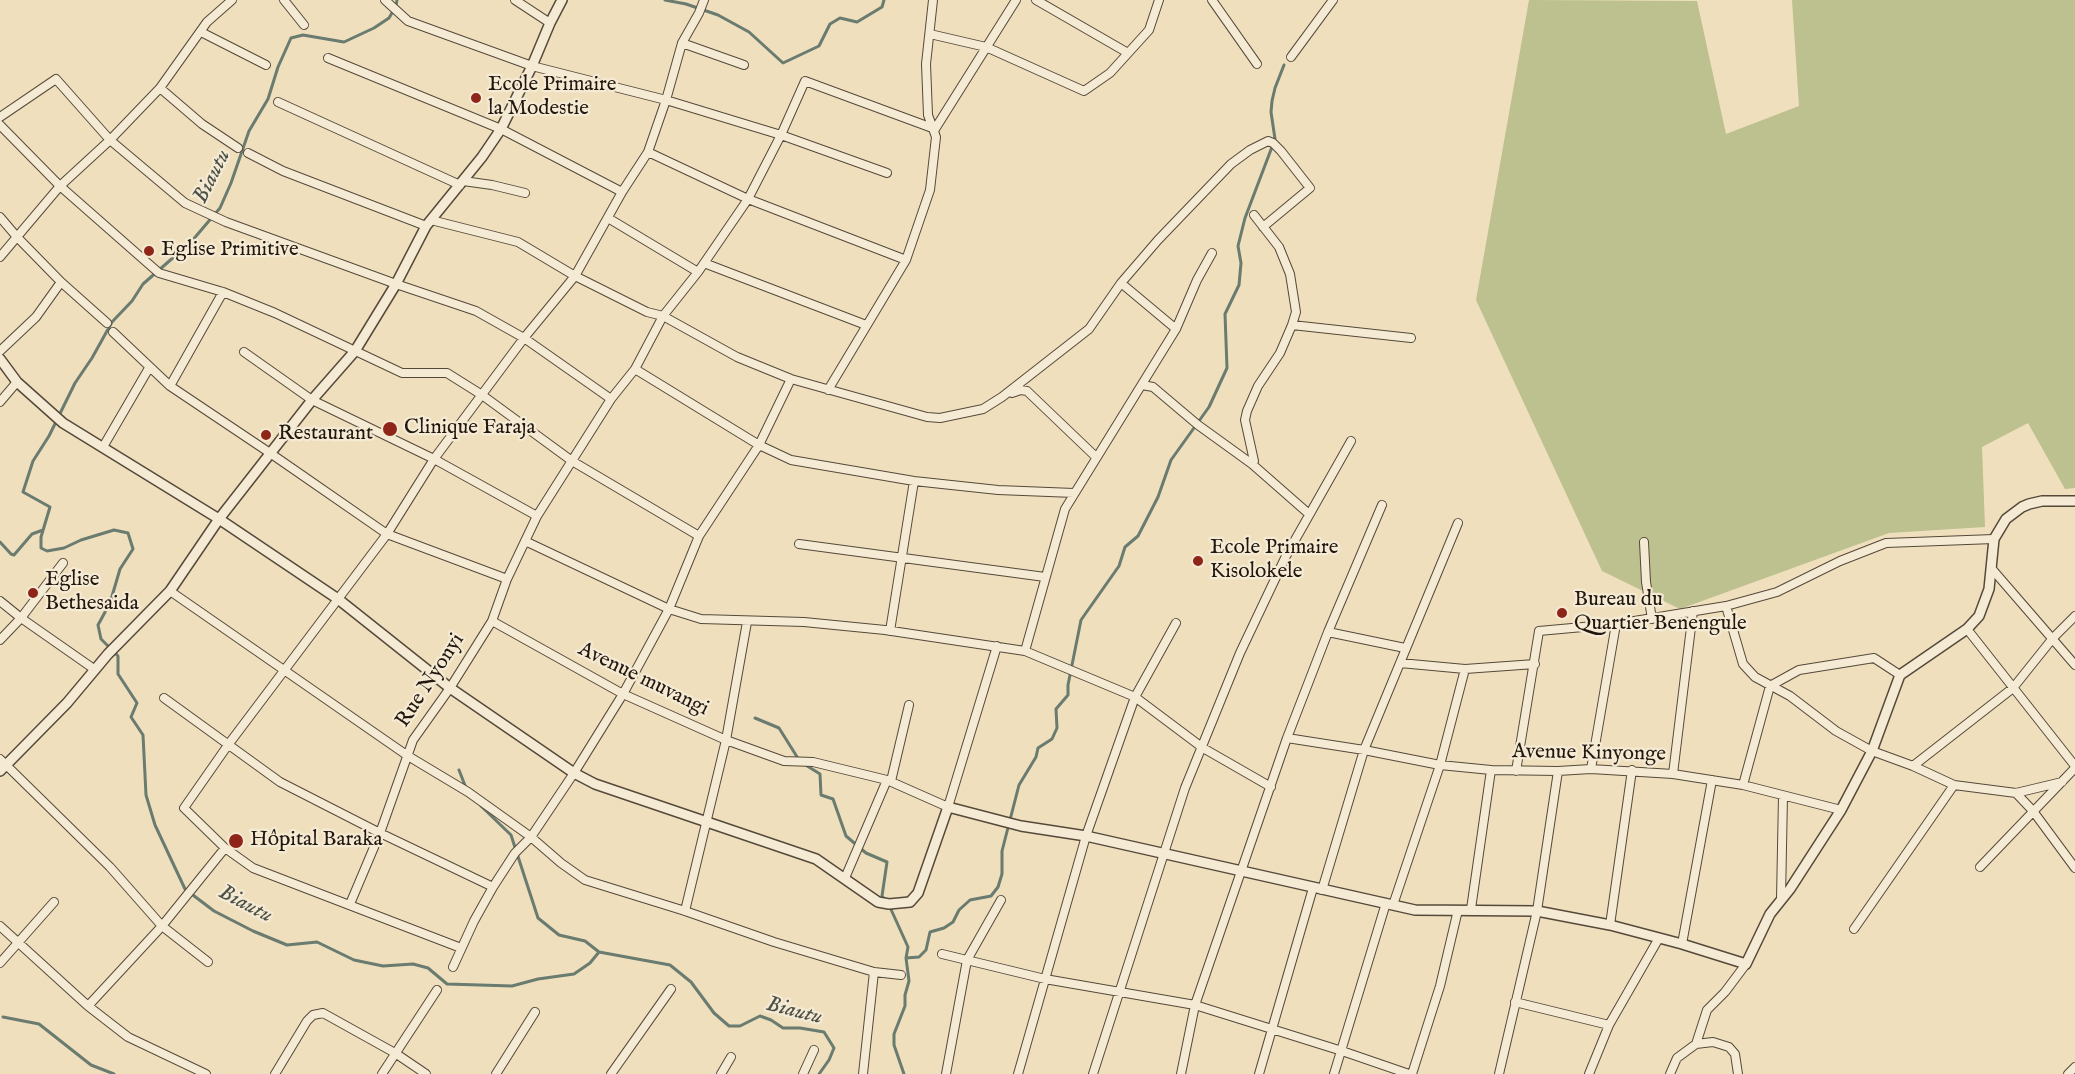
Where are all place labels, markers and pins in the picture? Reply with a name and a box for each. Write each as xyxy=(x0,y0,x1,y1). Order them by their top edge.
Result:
place label: Ecole Primaire la Modestie xyxy=(488,73,616,123)
marker: Ecole Primaire la Modestie xyxy=(469,91,483,105)
place label: Eglise Primitive xyxy=(161,238,299,264)
marker: Eglise Primitive xyxy=(142,244,156,258)
place label: Clinique Faraja xyxy=(404,416,536,442)
marker: Clinique Faraja xyxy=(381,420,399,438)
place label: Restaurant xyxy=(278,422,373,448)
marker: Restaurant xyxy=(259,428,273,442)
place label: Ecole Primaire Kisolokele xyxy=(1210,536,1338,586)
marker: Ecole Primaire Kisolokele xyxy=(1191,554,1205,568)
place label: Eglise Bethesaida xyxy=(45,568,139,618)
marker: Eglise Bethesaida xyxy=(26,586,40,600)
place label: Bureau du Quartier Benengule xyxy=(1574,588,1747,638)
marker: Bureau du Quartier Benengule xyxy=(1555,606,1569,620)
place label: Hôpital Baraka xyxy=(250,828,383,854)
marker: Hôpital Baraka xyxy=(227,832,245,850)

